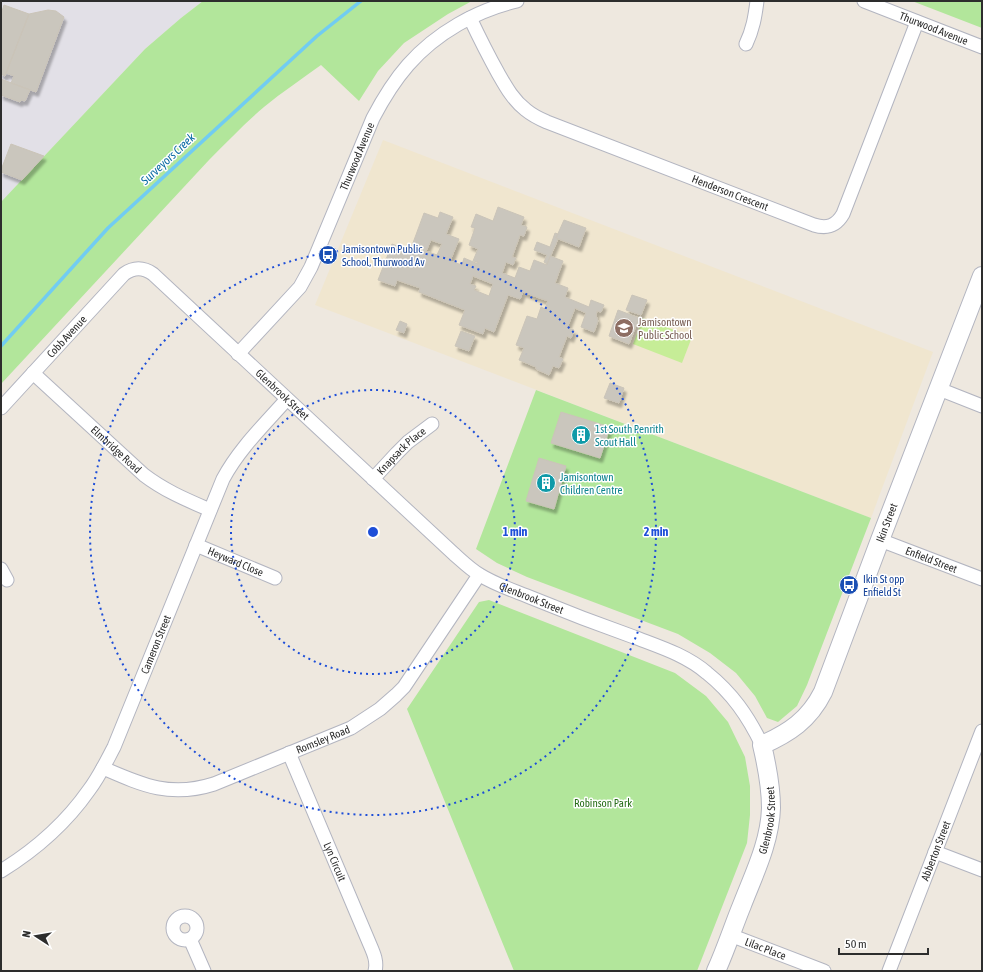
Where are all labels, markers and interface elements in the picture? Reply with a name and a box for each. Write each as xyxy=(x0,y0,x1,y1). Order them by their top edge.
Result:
street label: Thurwood Avenue xyxy=(898,9,970,47)
street label: Thurwood Avenue xyxy=(338,121,377,192)
water label: Surveyors Creek xyxy=(137,130,199,188)
street label: Henderson Crescent xyxy=(690,173,770,213)
place label: Jamisontown Public School, Thurwood Av xyxy=(342,243,425,268)
bus stop icon: Jamisontown Public School, Thurwood Av xyxy=(317,244,339,266)
street label: Cobb Avenue xyxy=(44,313,89,360)
place label: Jamisontown Public School xyxy=(638,316,692,341)
school or university icon: Jamisontown Public School xyxy=(613,317,635,339)
street label: Glenbrook Street xyxy=(253,367,312,422)
street label: Elmbridge Road xyxy=(89,423,144,475)
place label: 1st South Penrith Scout Hall xyxy=(595,423,664,448)
building icon: 1st South Penrith Scout Hall xyxy=(570,424,592,446)
street label: Knapsack Place xyxy=(374,425,428,477)
place label: Jamisontown Children Centre xyxy=(560,471,623,496)
building icon: Jamisontown Children Centre xyxy=(535,472,557,494)
street label: Ikin Street xyxy=(874,502,900,544)
centre of rings xyxy=(366,525,380,539)
text: 1 min xyxy=(503,525,527,539)
text: 2 min xyxy=(644,525,668,539)
street label: Enfield Street xyxy=(904,544,959,575)
street label: Heyward Close xyxy=(206,545,265,579)
place label: Ikin St opp Enfield St xyxy=(863,573,905,598)
bus stop icon: Ikin St opp Enfield St xyxy=(838,574,860,596)
street label: Glenbrook Street xyxy=(497,580,565,616)
street label: Cameron Street xyxy=(138,613,173,676)
street label: Romsley Road xyxy=(294,723,352,756)
street label: Glenbrook Street xyxy=(756,786,777,856)
park label: Robinson Park xyxy=(574,797,632,809)
street label: Abberton Street xyxy=(919,819,953,882)
street label: Lyn Circuit xyxy=(321,840,348,883)
north arrow xyxy=(16,916,56,956)
text: N xyxy=(20,929,33,938)
scale bar xyxy=(839,930,928,956)
street label: Lilac Place xyxy=(743,935,788,962)
text: 50 m xyxy=(845,937,867,951)

